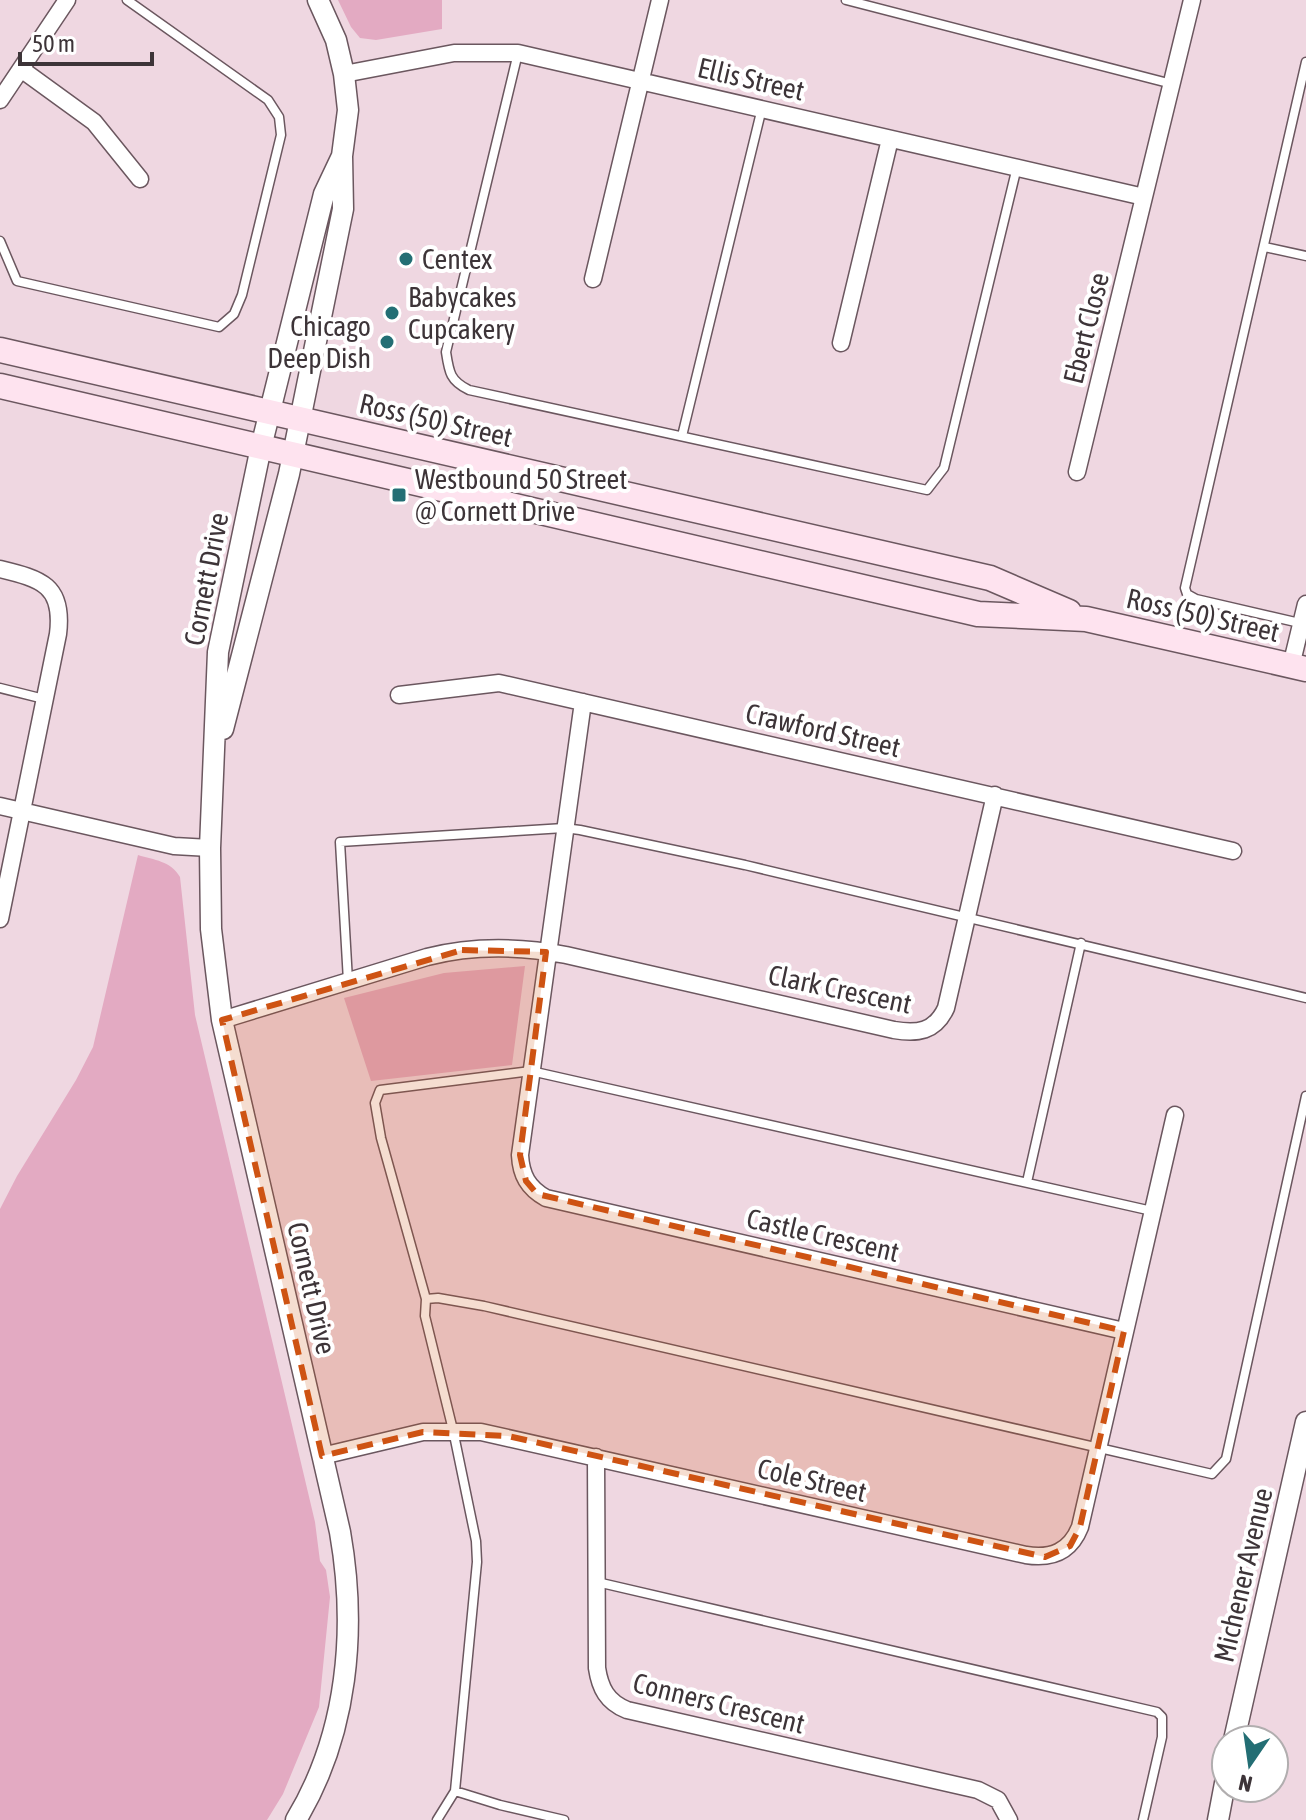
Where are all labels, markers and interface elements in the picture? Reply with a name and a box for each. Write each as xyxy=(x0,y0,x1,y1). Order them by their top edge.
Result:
scale bar xyxy=(20,16,152,66)
text: 50 m xyxy=(32,30,75,57)
street label: Ellis Street xyxy=(695,51,807,107)
place label: Centex xyxy=(422,243,492,275)
marker: Centex xyxy=(397,250,415,268)
street label: Ebert Close xyxy=(1057,269,1115,387)
place label: Babycakes Cupcakery xyxy=(408,281,516,345)
marker: Babycakes Cupcakery xyxy=(383,304,401,322)
place label: Chicago Deep Dish xyxy=(267,310,371,374)
marker: Chicago Deep Dish xyxy=(378,333,396,351)
street label: Ross (50) Street xyxy=(356,387,516,453)
place label: Westbound 50 Street @ Cornett Drive xyxy=(415,463,627,527)
marker: Westbound 50 Street @ Cornett Drive xyxy=(390,486,408,504)
street label: Cornett Drive xyxy=(177,510,235,648)
street label: Ross (50) Street xyxy=(1123,582,1283,648)
street label: Crawford Street xyxy=(743,697,903,763)
street label: Clark Crescent xyxy=(765,958,915,1020)
street label: Castle Crescent xyxy=(744,1202,902,1268)
street label: Cornett Drive xyxy=(281,1219,343,1357)
street label: Cole Street xyxy=(754,1452,870,1508)
street label: Michener Avenue xyxy=(1207,1485,1279,1665)
street label: Conners Crescent xyxy=(630,1666,808,1740)
north arrow xyxy=(1210,1724,1290,1804)
text: N xyxy=(1236,1769,1255,1798)

